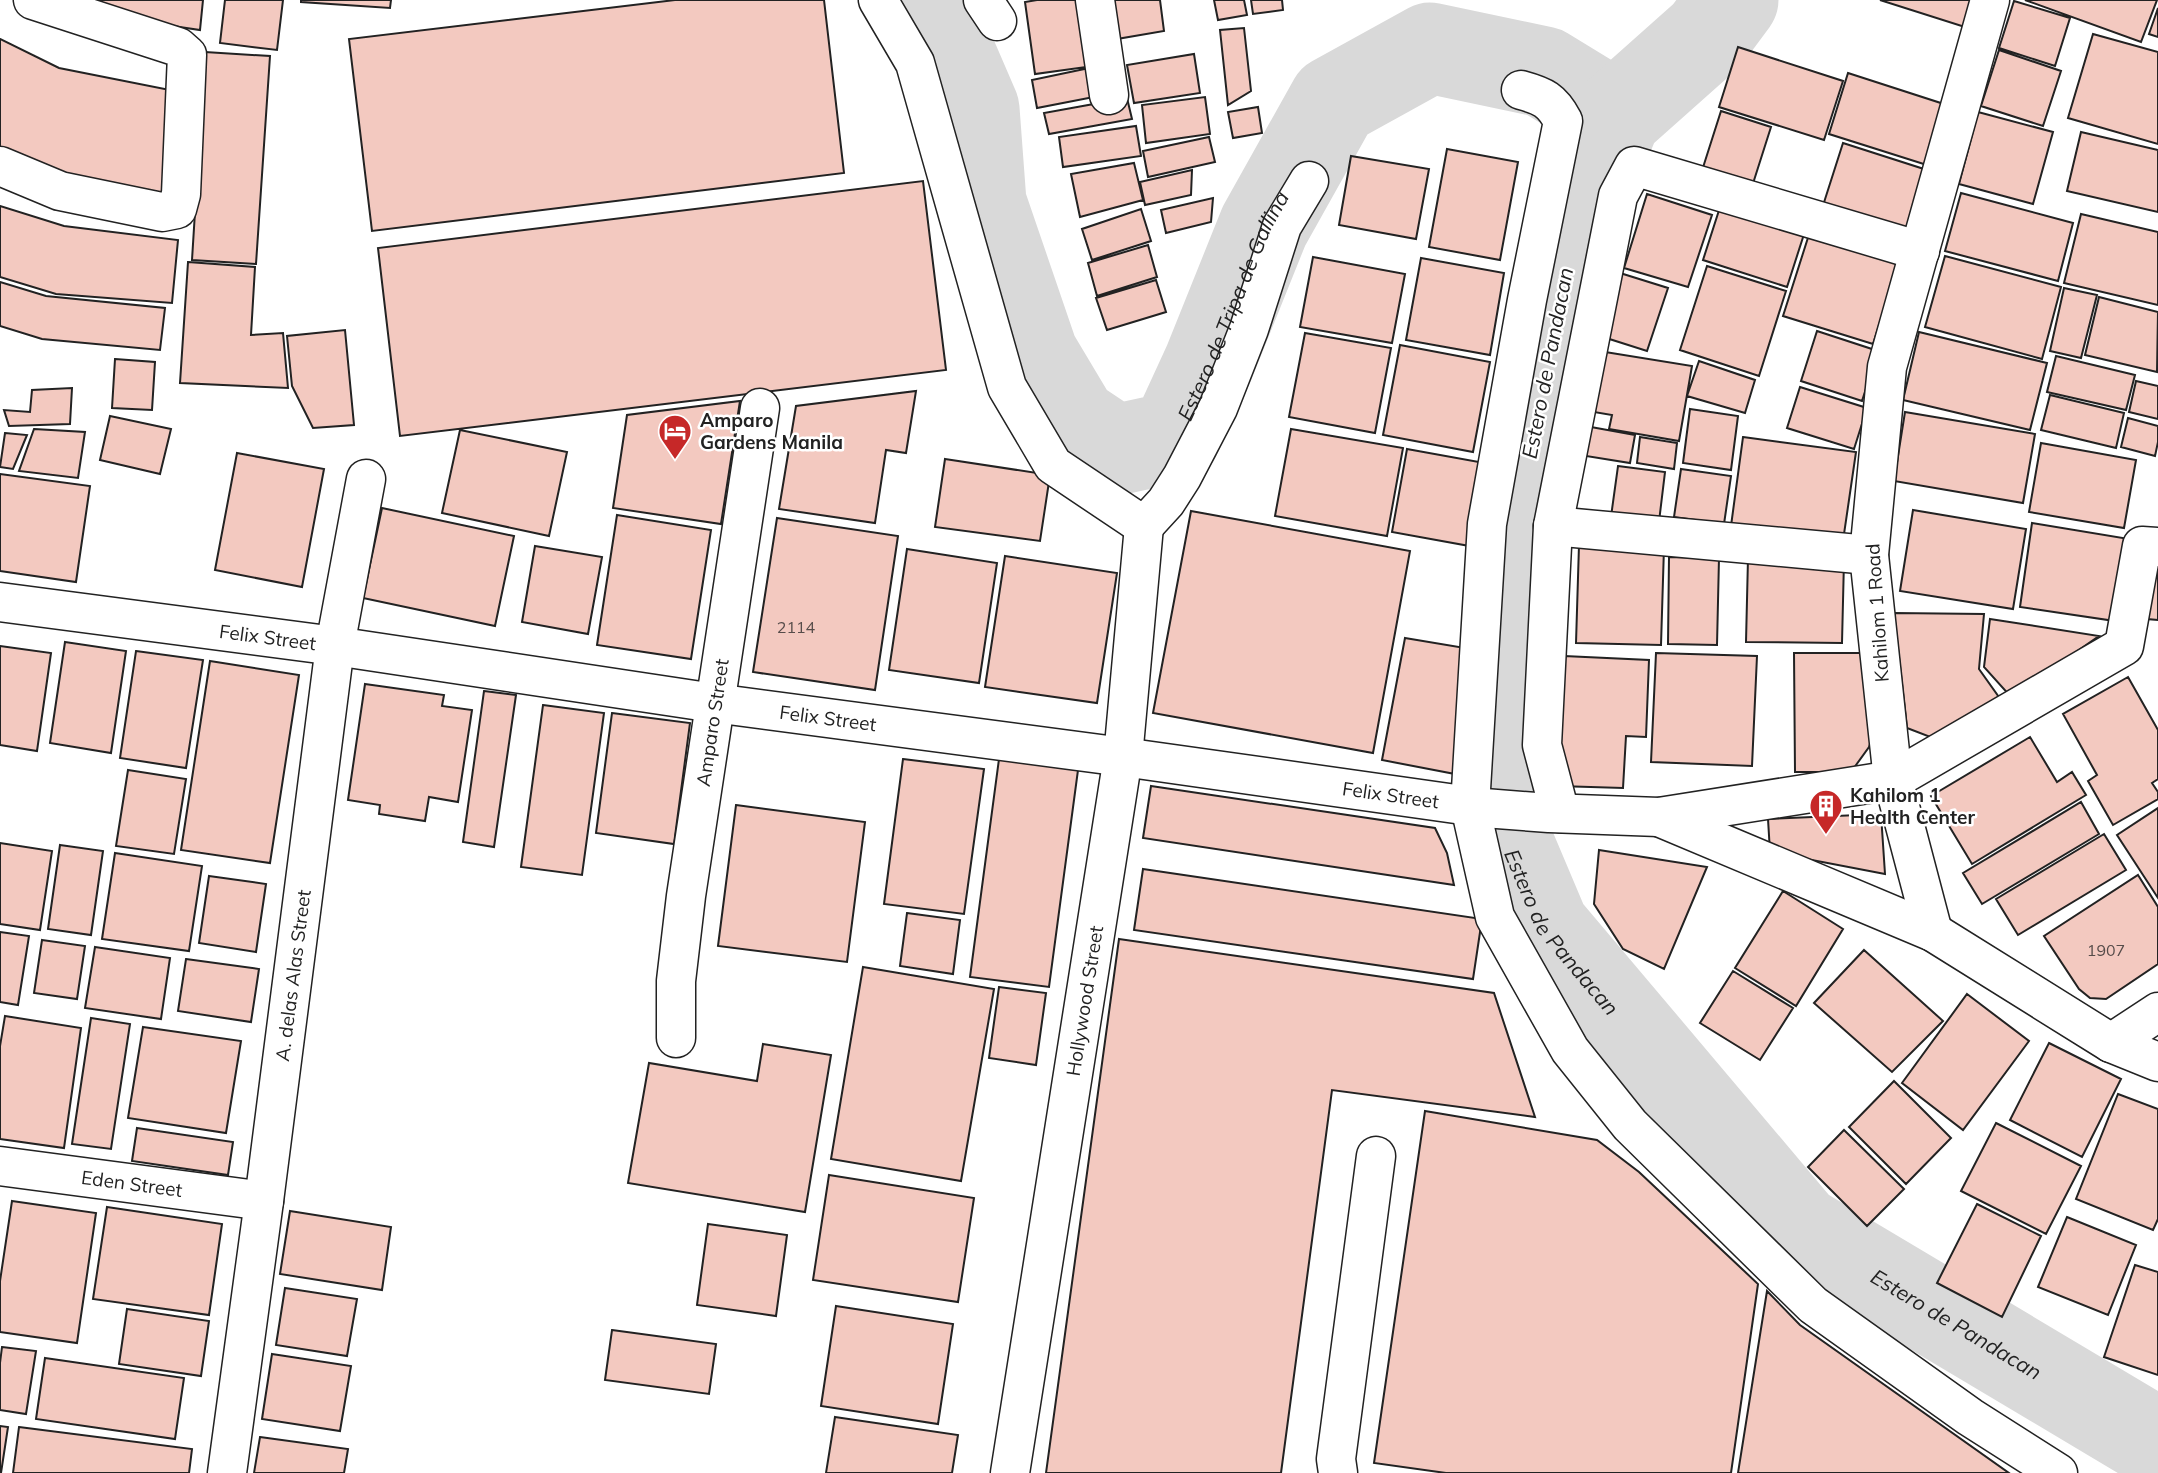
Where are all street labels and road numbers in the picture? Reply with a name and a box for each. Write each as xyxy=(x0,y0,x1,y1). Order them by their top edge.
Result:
street label: Kahilom 1 Road xyxy=(1860,543,1894,683)
street label: Felix Street xyxy=(218,619,318,655)
street label: Amparo Street xyxy=(691,657,734,788)
street label: Felix Street xyxy=(778,700,878,736)
street label: Felix Street xyxy=(1341,776,1441,814)
street label: A. delas Alas Street xyxy=(270,888,316,1063)
street label: Hollywood Street xyxy=(1061,924,1108,1078)
street label: Eden Street xyxy=(80,1165,184,1202)

